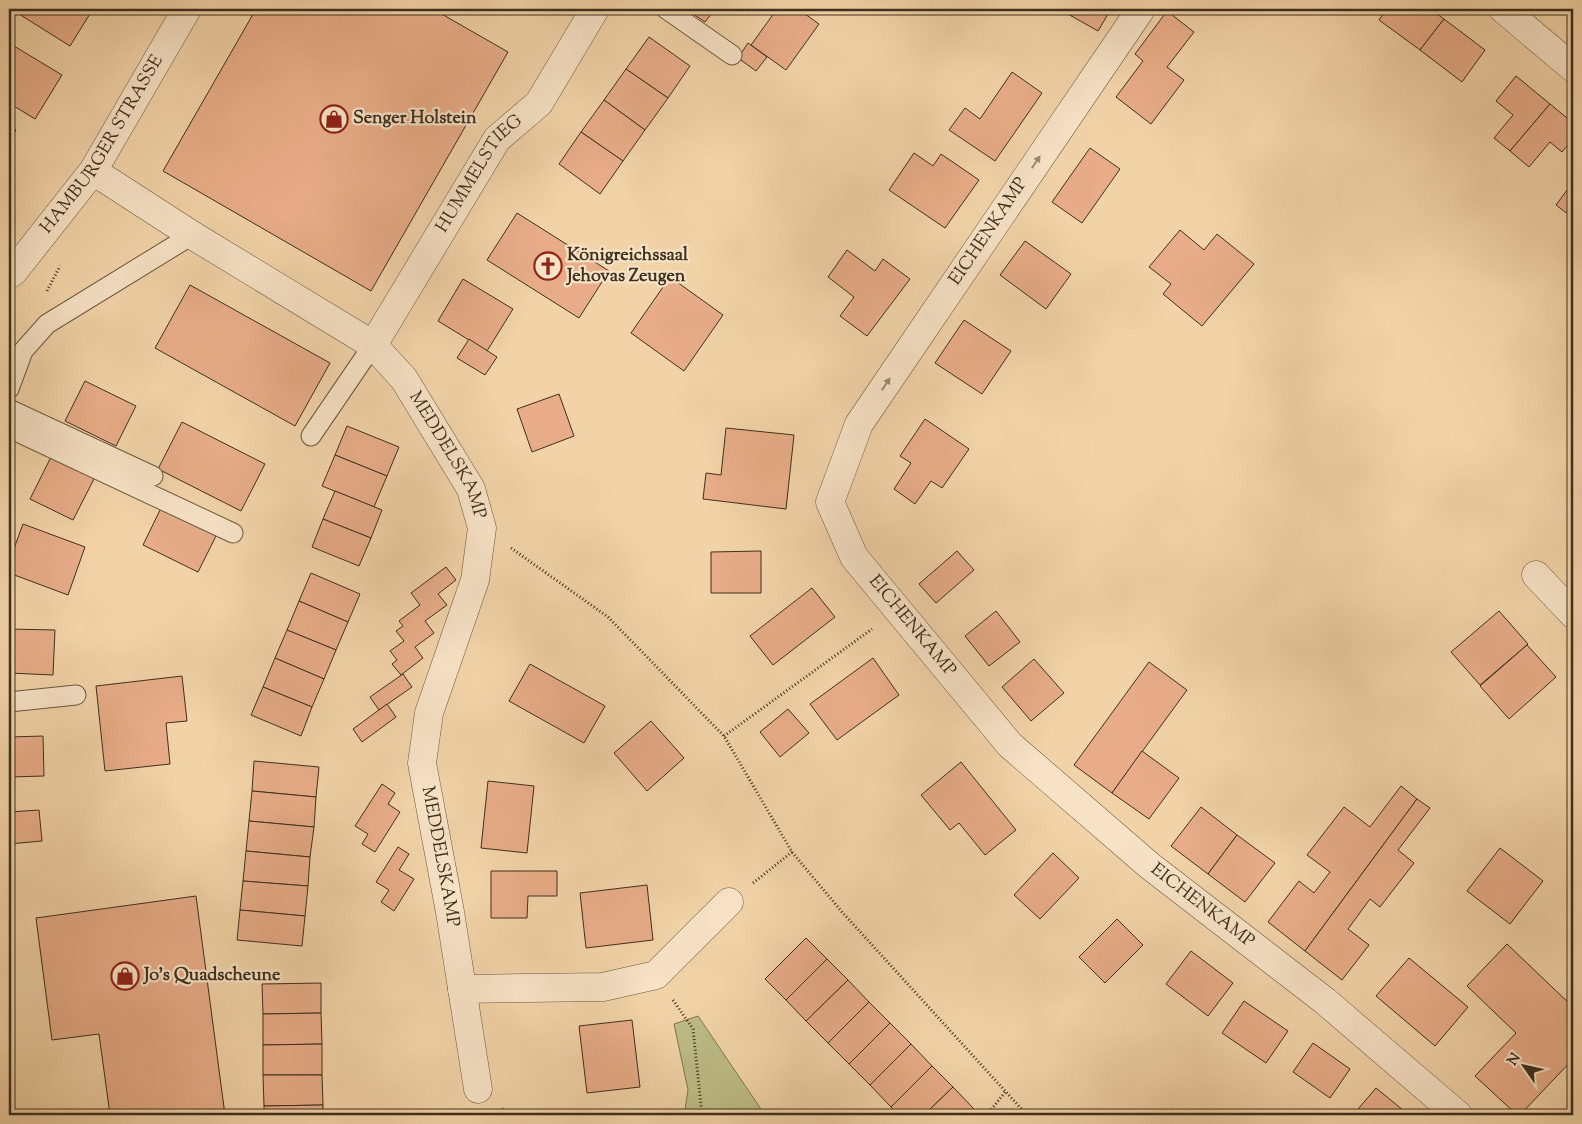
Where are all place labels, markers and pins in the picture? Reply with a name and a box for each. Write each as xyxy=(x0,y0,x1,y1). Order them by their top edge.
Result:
shop icon: Senger Holstein xyxy=(319,104,349,134)
place label: Senger Holstein xyxy=(353,106,477,132)
place label: Königreichssaal Jehovas Zeugen xyxy=(565,243,689,290)
church icon: Königreichssaal Jehovas Zeugen xyxy=(533,251,563,281)
shop icon: Jo's Quadscheune xyxy=(110,961,140,991)
place label: Jo's Quadscheune xyxy=(142,963,281,989)

